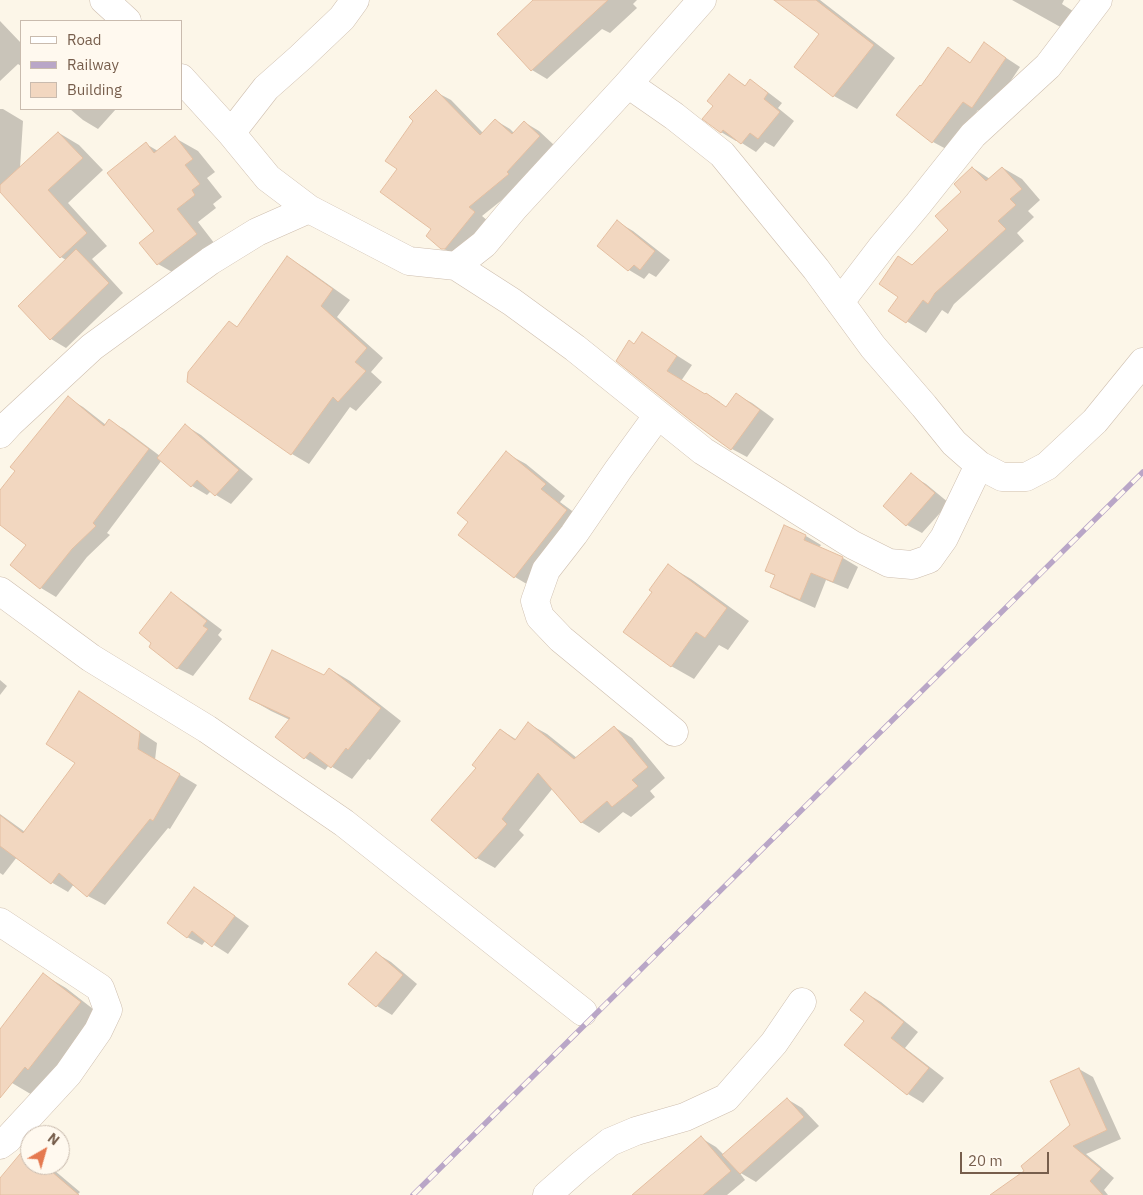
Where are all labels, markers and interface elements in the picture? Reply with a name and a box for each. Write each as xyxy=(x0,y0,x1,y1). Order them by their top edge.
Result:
legend xyxy=(20,20,182,110)
text: Road xyxy=(67,30,102,49)
text: Railway xyxy=(67,55,119,74)
text: Building xyxy=(67,80,122,99)
north arrow xyxy=(20,1125,70,1175)
text: N xyxy=(44,1129,63,1149)
scale bar xyxy=(963,1142,1052,1174)
text: 20 m xyxy=(968,1151,1003,1170)

